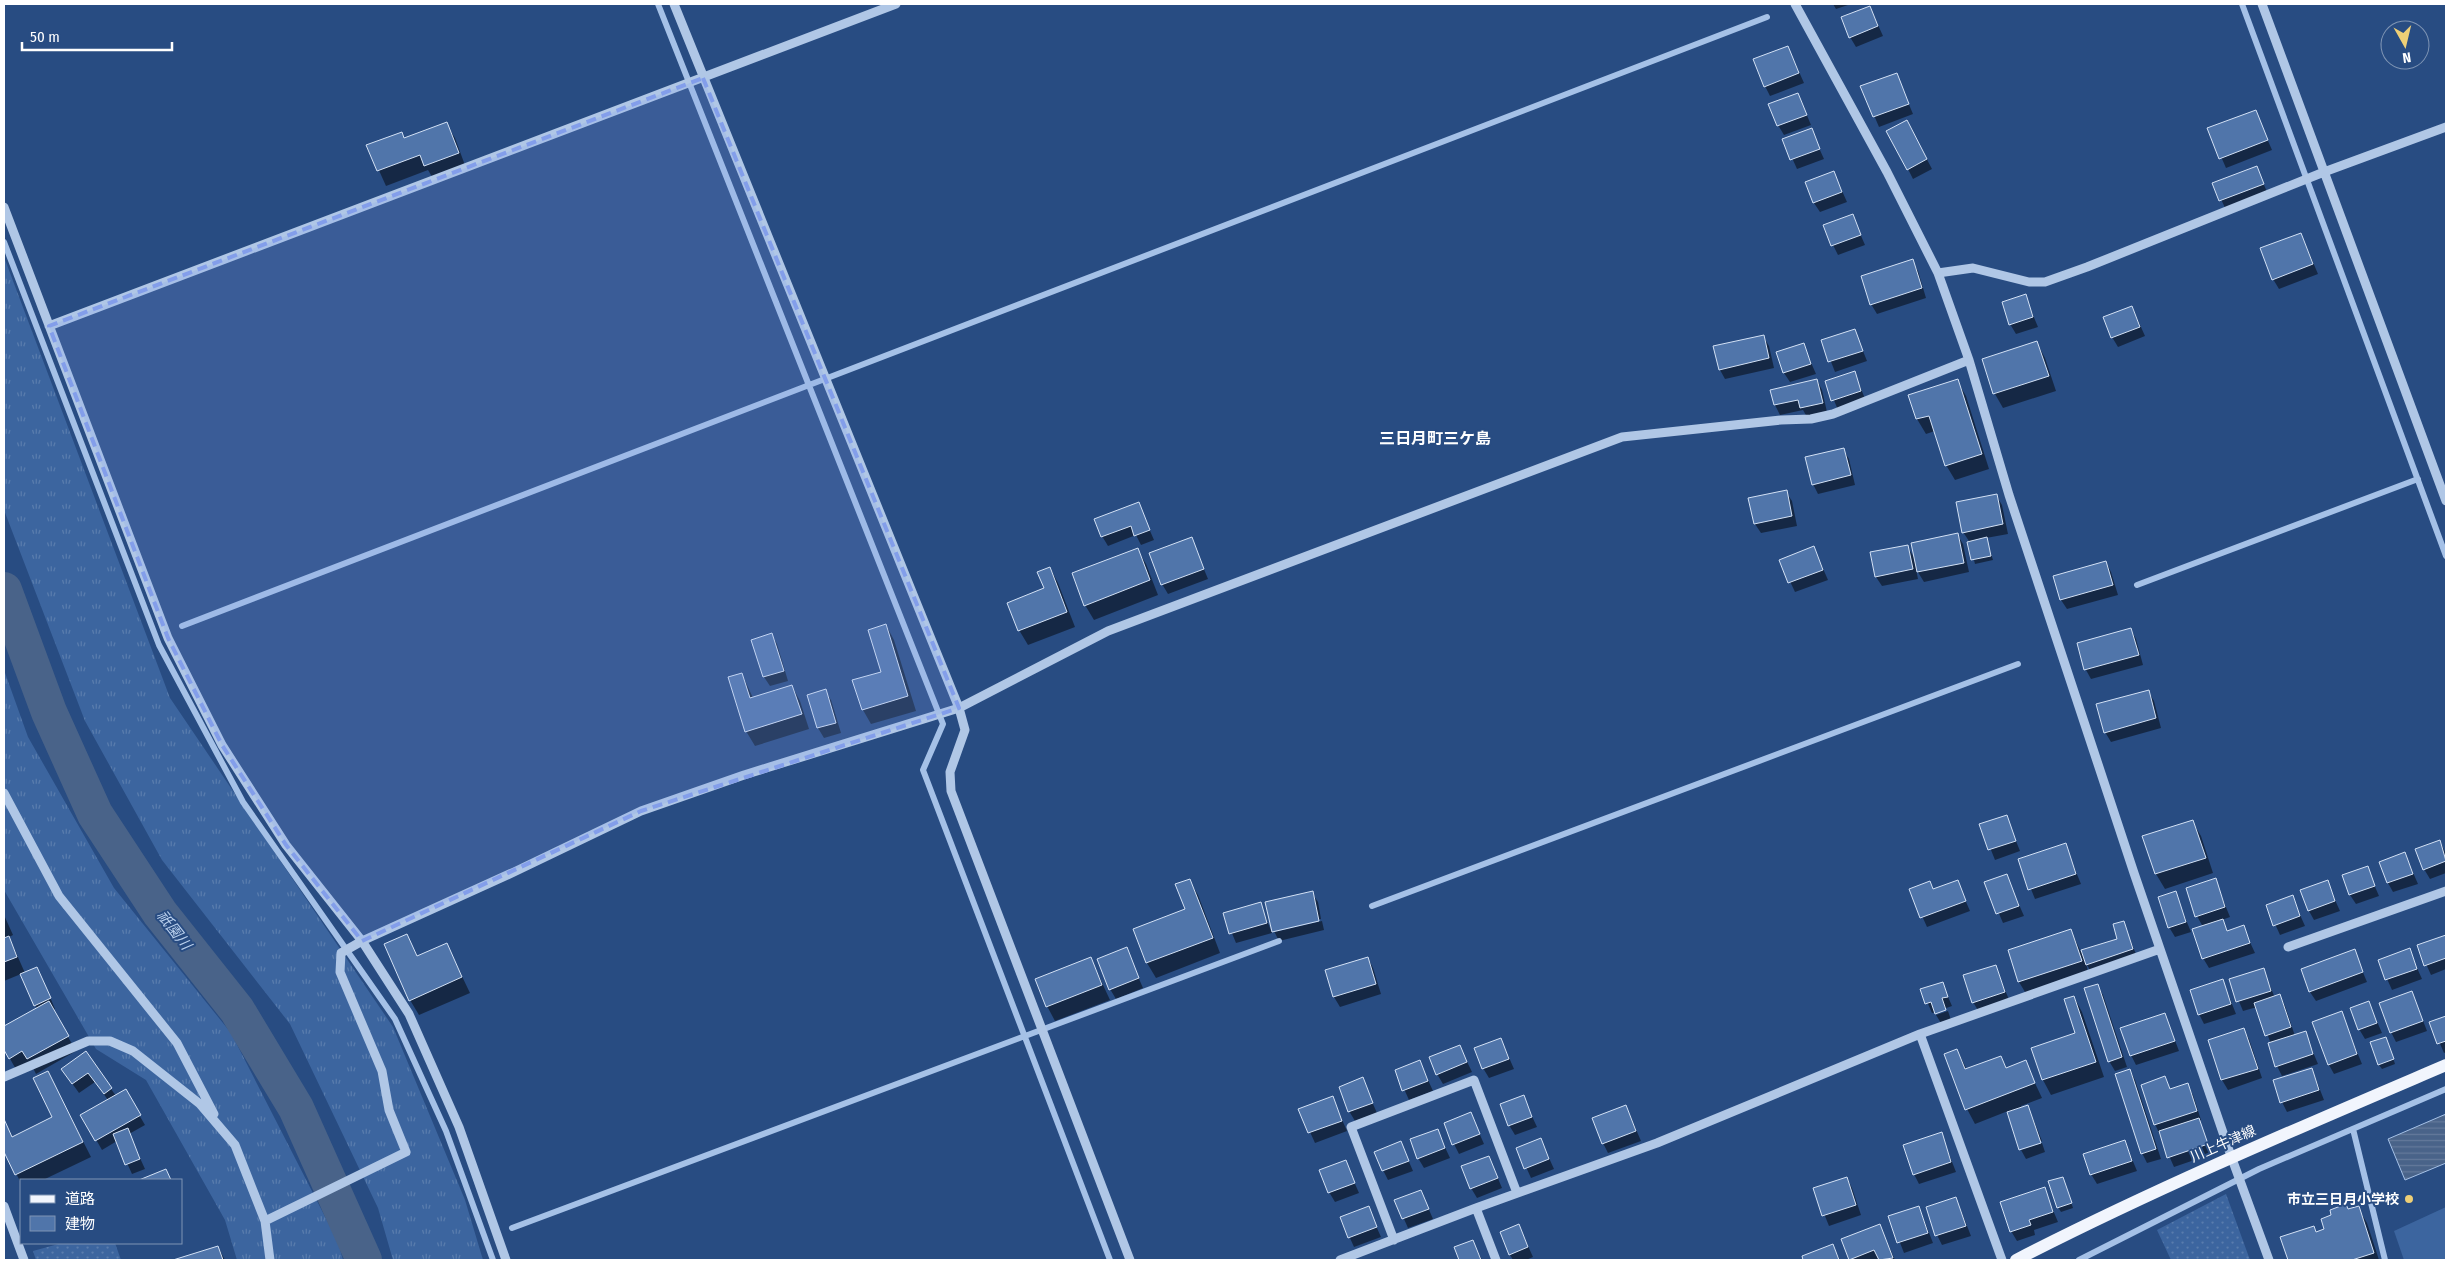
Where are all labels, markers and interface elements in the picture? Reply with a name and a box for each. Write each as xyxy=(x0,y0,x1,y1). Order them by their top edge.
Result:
scale bar xyxy=(22,20,172,52)
north arrow xyxy=(2380,20,2430,70)
text: 50 m xyxy=(30,28,60,46)
text: N xyxy=(2401,48,2412,66)
district label: 三日月町三ケ島 xyxy=(1379,429,1491,448)
water label: 祇園川 xyxy=(153,907,196,955)
street label: 川上牛津線 xyxy=(2188,1122,2258,1166)
legend xyxy=(20,1179,182,1244)
text: 道路 xyxy=(65,1190,95,1208)
place label: 市立三日月小学校 xyxy=(2287,1191,2399,1208)
marker: 市立三日月小学校 xyxy=(2403,1193,2415,1205)
text: 建物 xyxy=(65,1215,95,1233)

